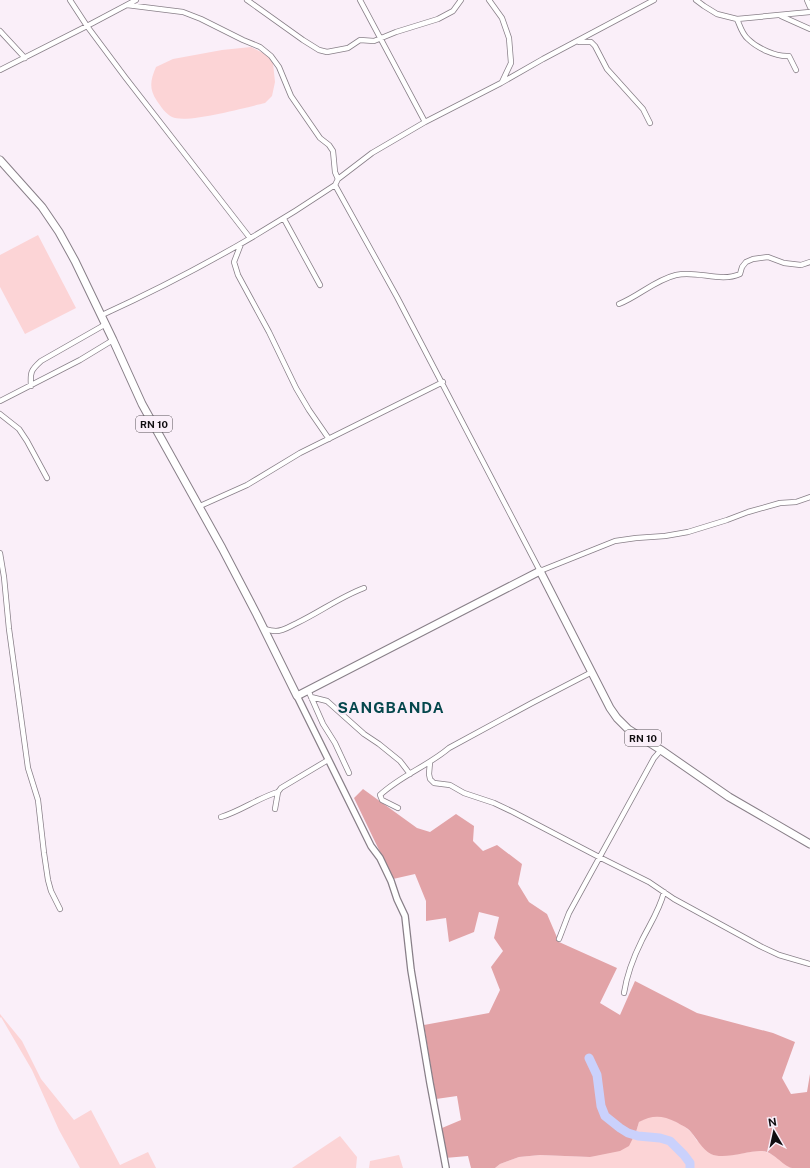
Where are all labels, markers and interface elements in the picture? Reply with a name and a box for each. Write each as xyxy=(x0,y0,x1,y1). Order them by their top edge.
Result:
road number: RN 10 xyxy=(136,416,172,432)
district label: SANGBANDA xyxy=(337,699,445,716)
road number: RN 10 xyxy=(625,730,661,746)
north arrow xyxy=(754,1112,794,1152)
text: N xyxy=(767,1116,778,1129)

